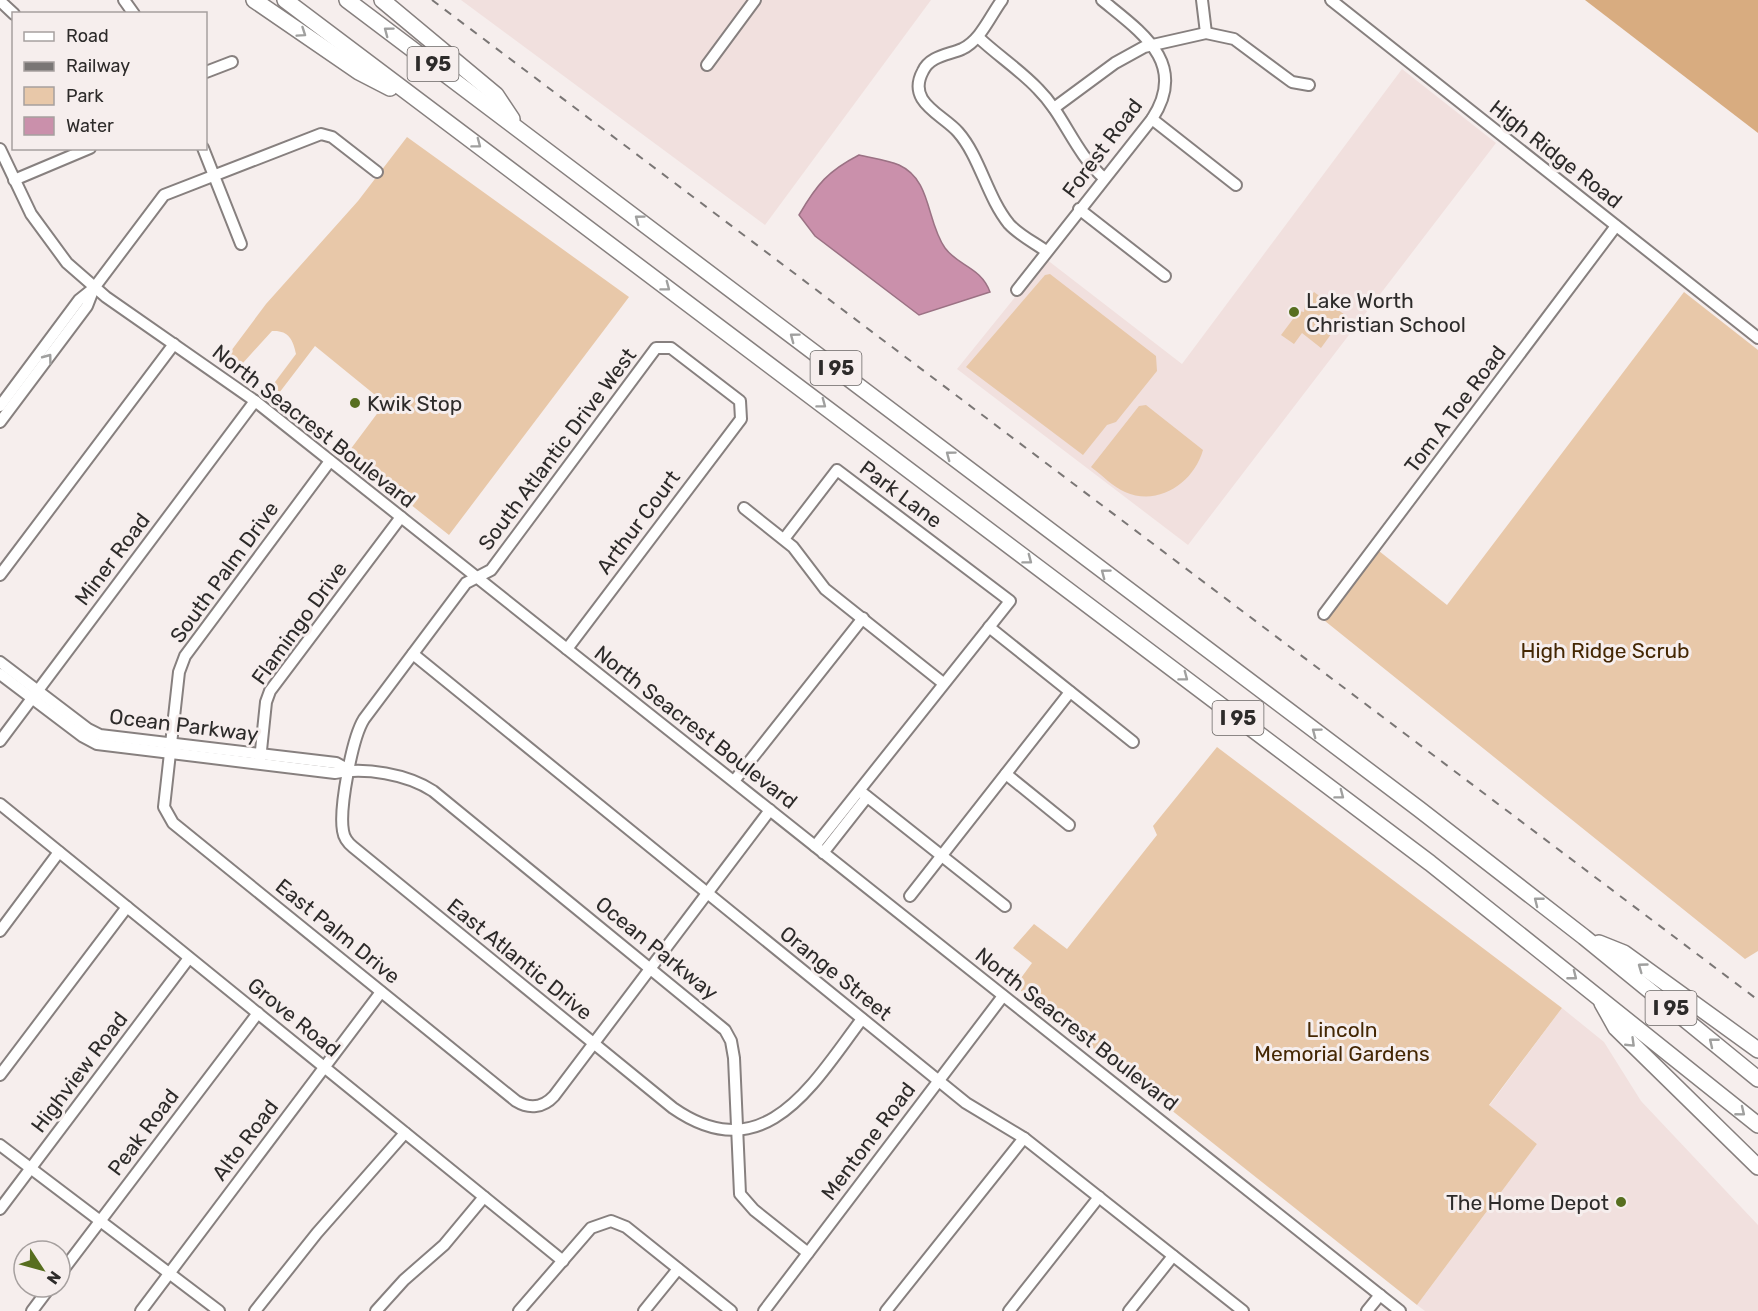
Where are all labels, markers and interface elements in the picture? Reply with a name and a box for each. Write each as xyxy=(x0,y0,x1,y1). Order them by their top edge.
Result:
legend xyxy=(12,12,207,150)
text: Road xyxy=(66,25,109,47)
one-way arrow xyxy=(296,26,307,37)
one-way arrow xyxy=(384,27,395,38)
road number: I 95 xyxy=(408,47,458,81)
text: Railway xyxy=(66,55,130,77)
text: Park xyxy=(66,85,104,107)
street label: Forest Road xyxy=(1057,94,1147,202)
street label: High Ridge Road xyxy=(1485,95,1627,213)
text: Water xyxy=(66,115,114,137)
one-way arrow xyxy=(470,137,481,148)
one-way arrow xyxy=(635,216,646,227)
one-way arrow xyxy=(659,280,670,291)
place label: Lake Worth Christian School xyxy=(1306,288,1466,337)
marker: Lake Worth Christian School xyxy=(1287,305,1301,319)
one-way arrow xyxy=(790,333,801,344)
street label: North Seacrest Boulevard xyxy=(208,339,420,513)
street label: Tom A Toe Road xyxy=(1399,341,1511,477)
street label: South Atlantic Drive West xyxy=(473,343,641,555)
road number: I 95 xyxy=(810,351,862,385)
one-way arrow xyxy=(40,354,51,365)
place label: Kwik Stop xyxy=(367,391,462,416)
marker: Kwik Stop xyxy=(348,396,362,410)
one-way arrow xyxy=(815,397,826,408)
one-way arrow xyxy=(945,451,956,462)
street label: Park Lane xyxy=(855,455,947,533)
street label: Arthur Court xyxy=(591,465,685,579)
street label: South Palm Drive xyxy=(164,497,284,647)
street label: Miner Road xyxy=(69,508,155,610)
one-way arrow xyxy=(1022,553,1033,564)
street label: Flamingo Drive xyxy=(246,557,352,689)
one-way arrow xyxy=(1101,569,1112,580)
park label: High Ridge Scrub xyxy=(1520,638,1690,663)
street label: North Seacrest Boulevard xyxy=(590,640,802,814)
one-way arrow xyxy=(1177,670,1188,681)
road number: I 95 xyxy=(1212,701,1264,735)
street label: Ocean Parkway xyxy=(108,703,260,747)
one-way arrow xyxy=(1312,728,1323,739)
one-way arrow xyxy=(1333,787,1344,798)
street label: East Palm Drive xyxy=(271,873,405,989)
street label: Ocean Parkway xyxy=(591,891,724,1005)
street label: East Atlantic Drive xyxy=(442,893,598,1025)
one-way arrow xyxy=(1533,897,1544,908)
street label: Orange Street xyxy=(775,920,897,1026)
street label: North Seacrest Boulevard xyxy=(971,942,1183,1116)
one-way arrow xyxy=(1638,963,1649,974)
one-way arrow xyxy=(1566,968,1577,979)
street label: Grove Road xyxy=(243,972,345,1062)
road number: I 95 xyxy=(1646,991,1696,1025)
street label: Highview Road xyxy=(26,1007,132,1137)
park label: Lincoln Memorial Gardens xyxy=(1254,1017,1430,1066)
one-way arrow xyxy=(1624,1036,1635,1047)
one-way arrow xyxy=(1709,1038,1720,1049)
street label: Mentone Road xyxy=(816,1077,920,1205)
street label: Peak Road xyxy=(102,1084,184,1180)
street label: Alto Road xyxy=(207,1095,283,1185)
one-way arrow xyxy=(1734,1104,1745,1115)
place label: The Home Depot xyxy=(1446,1190,1609,1215)
marker: The Home Depot xyxy=(1614,1195,1628,1209)
north arrow xyxy=(12,1239,72,1299)
text: N xyxy=(43,1267,65,1288)

